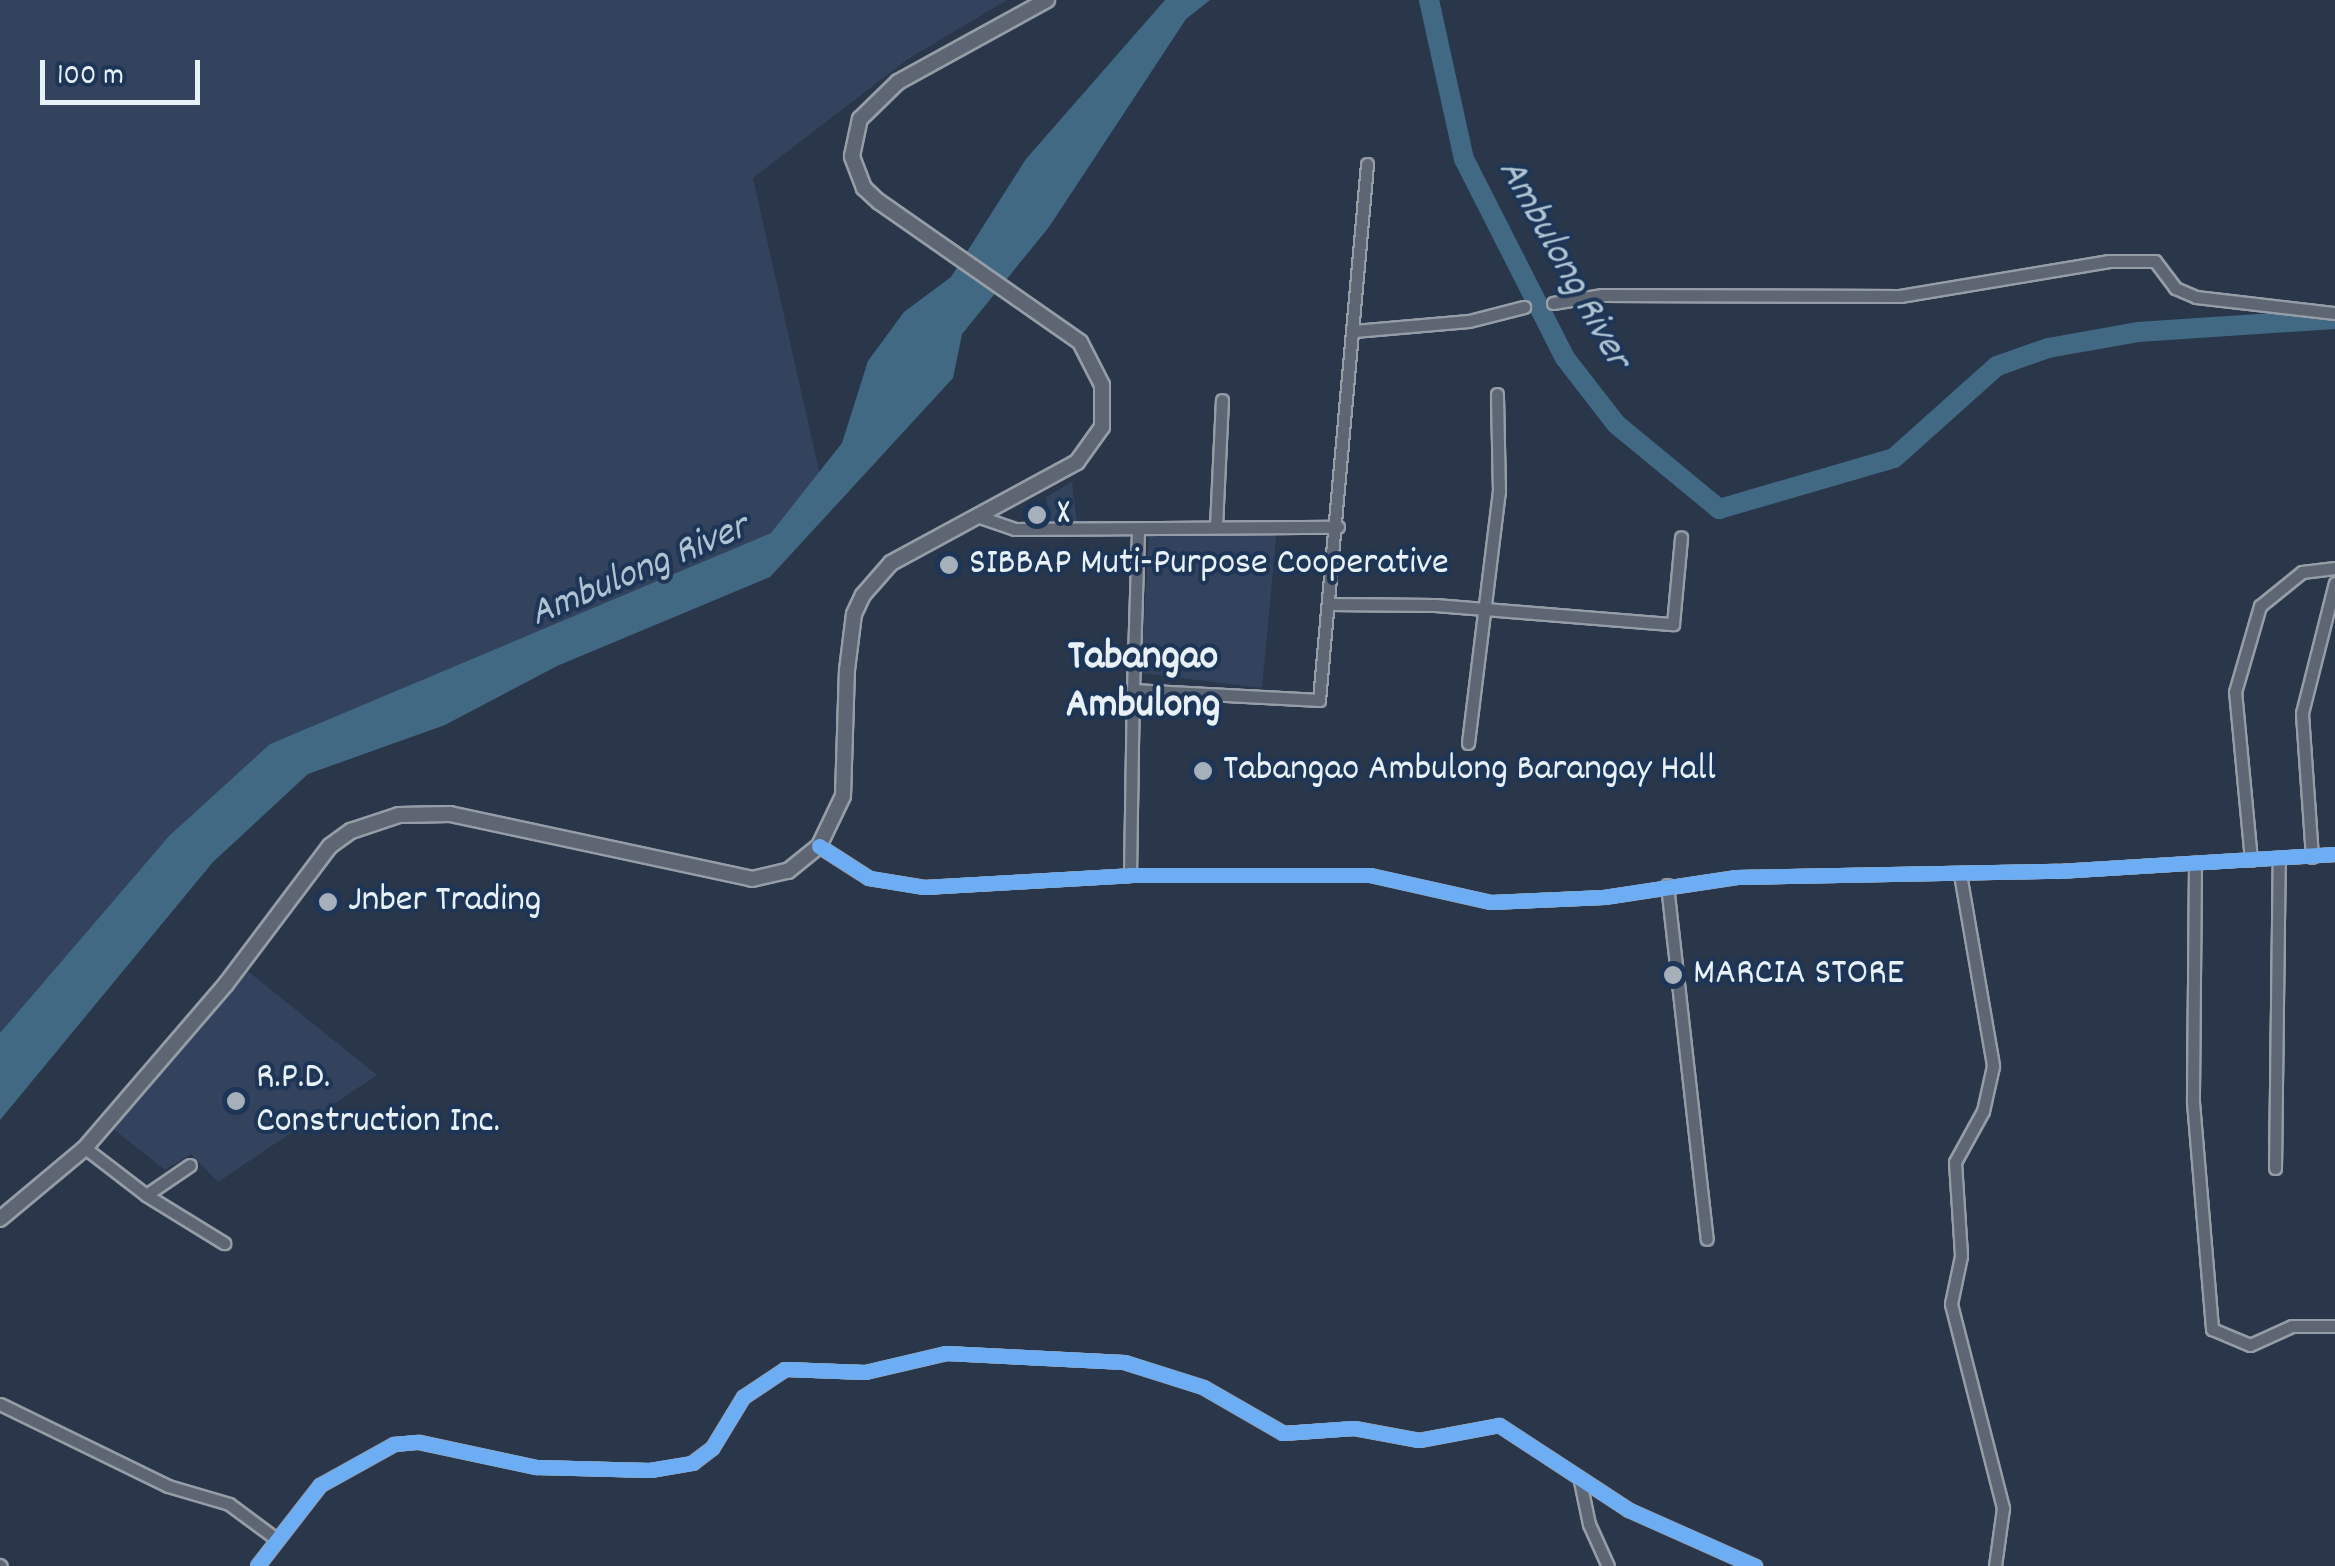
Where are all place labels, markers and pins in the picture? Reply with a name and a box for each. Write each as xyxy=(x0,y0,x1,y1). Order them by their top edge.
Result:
place label: X xyxy=(1057,492,1070,538)
marker: X xyxy=(1026,504,1048,526)
place label: SIBBAP Muti-Purpose Cooperative xyxy=(969,542,1449,588)
marker: SIBBAP Muti-Purpose Cooperative xyxy=(938,554,960,576)
place label: Tabangao Ambulong Barangay Hall xyxy=(1223,748,1716,794)
marker: Tabangao Ambulong Barangay Hall xyxy=(1192,760,1214,782)
place label: Jnber Trading xyxy=(348,879,541,925)
marker: Jnber Trading xyxy=(317,891,339,913)
place label: MARCIA STORE xyxy=(1693,952,1904,998)
marker: MARCIA STORE xyxy=(1662,964,1684,986)
place label: R.P.D. Construction Inc. xyxy=(256,1056,500,1146)
marker: R.P.D. Construction Inc. xyxy=(225,1090,247,1112)

